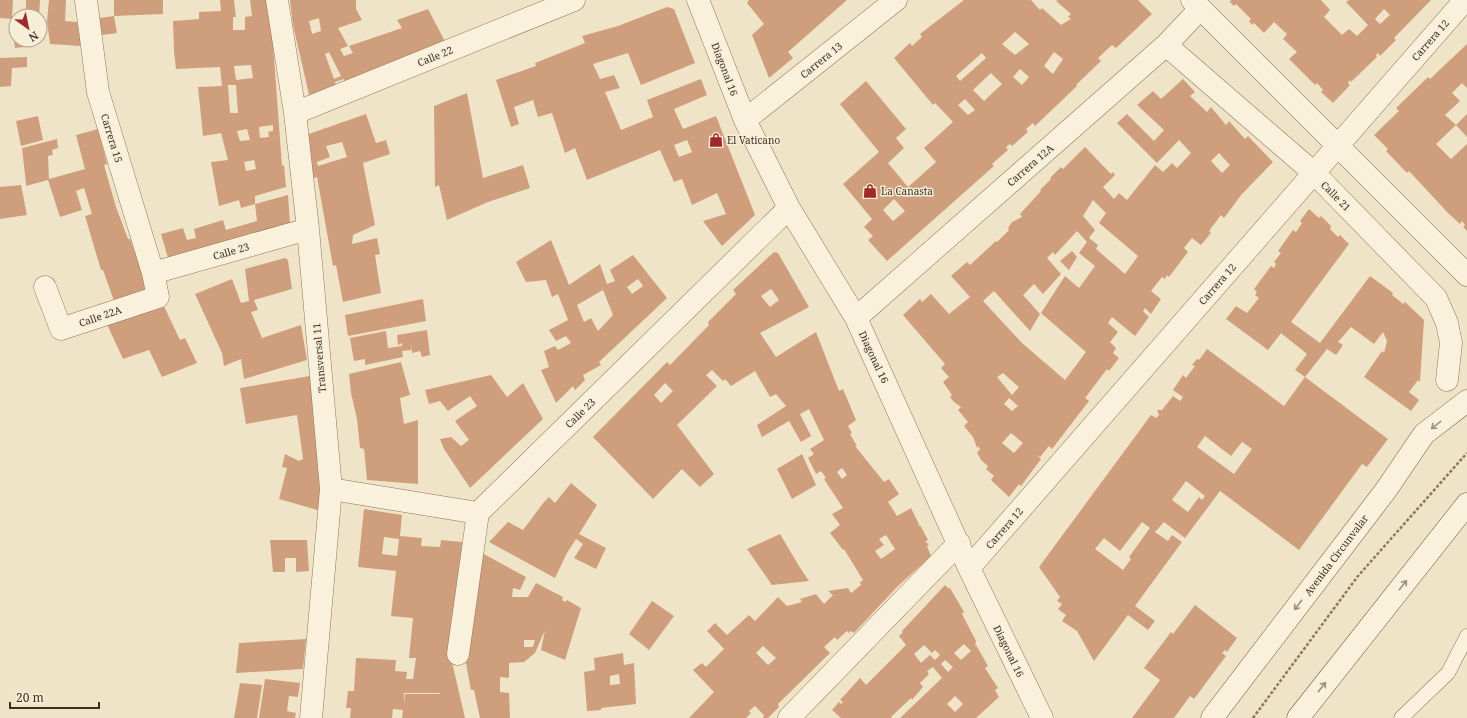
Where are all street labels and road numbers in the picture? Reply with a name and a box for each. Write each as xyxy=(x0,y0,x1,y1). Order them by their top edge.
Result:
street label: Carrera 12 xyxy=(1408,16,1452,64)
street label: Carrera 13 xyxy=(797,38,845,81)
street label: Diagonal 16 xyxy=(708,40,742,98)
street label: Calle 22 xyxy=(415,43,455,69)
street label: Carrera 15 xyxy=(98,112,126,164)
street label: Carrera 12A xyxy=(1004,140,1057,189)
street label: Calle 21 xyxy=(1318,178,1354,214)
street label: Calle 23 xyxy=(211,239,251,263)
street label: Carrera 12 xyxy=(1195,260,1239,308)
street label: Calle 22A xyxy=(77,302,124,330)
street label: Transversal 11 xyxy=(309,322,329,394)
street label: Diagonal 16 xyxy=(856,329,892,386)
street label: Calle 23 xyxy=(562,395,598,431)
street label: Carrera 12 xyxy=(982,504,1026,552)
street label: Avenida Circunvalar xyxy=(1301,511,1371,598)
street label: Diagonal 16 xyxy=(990,623,1028,680)

